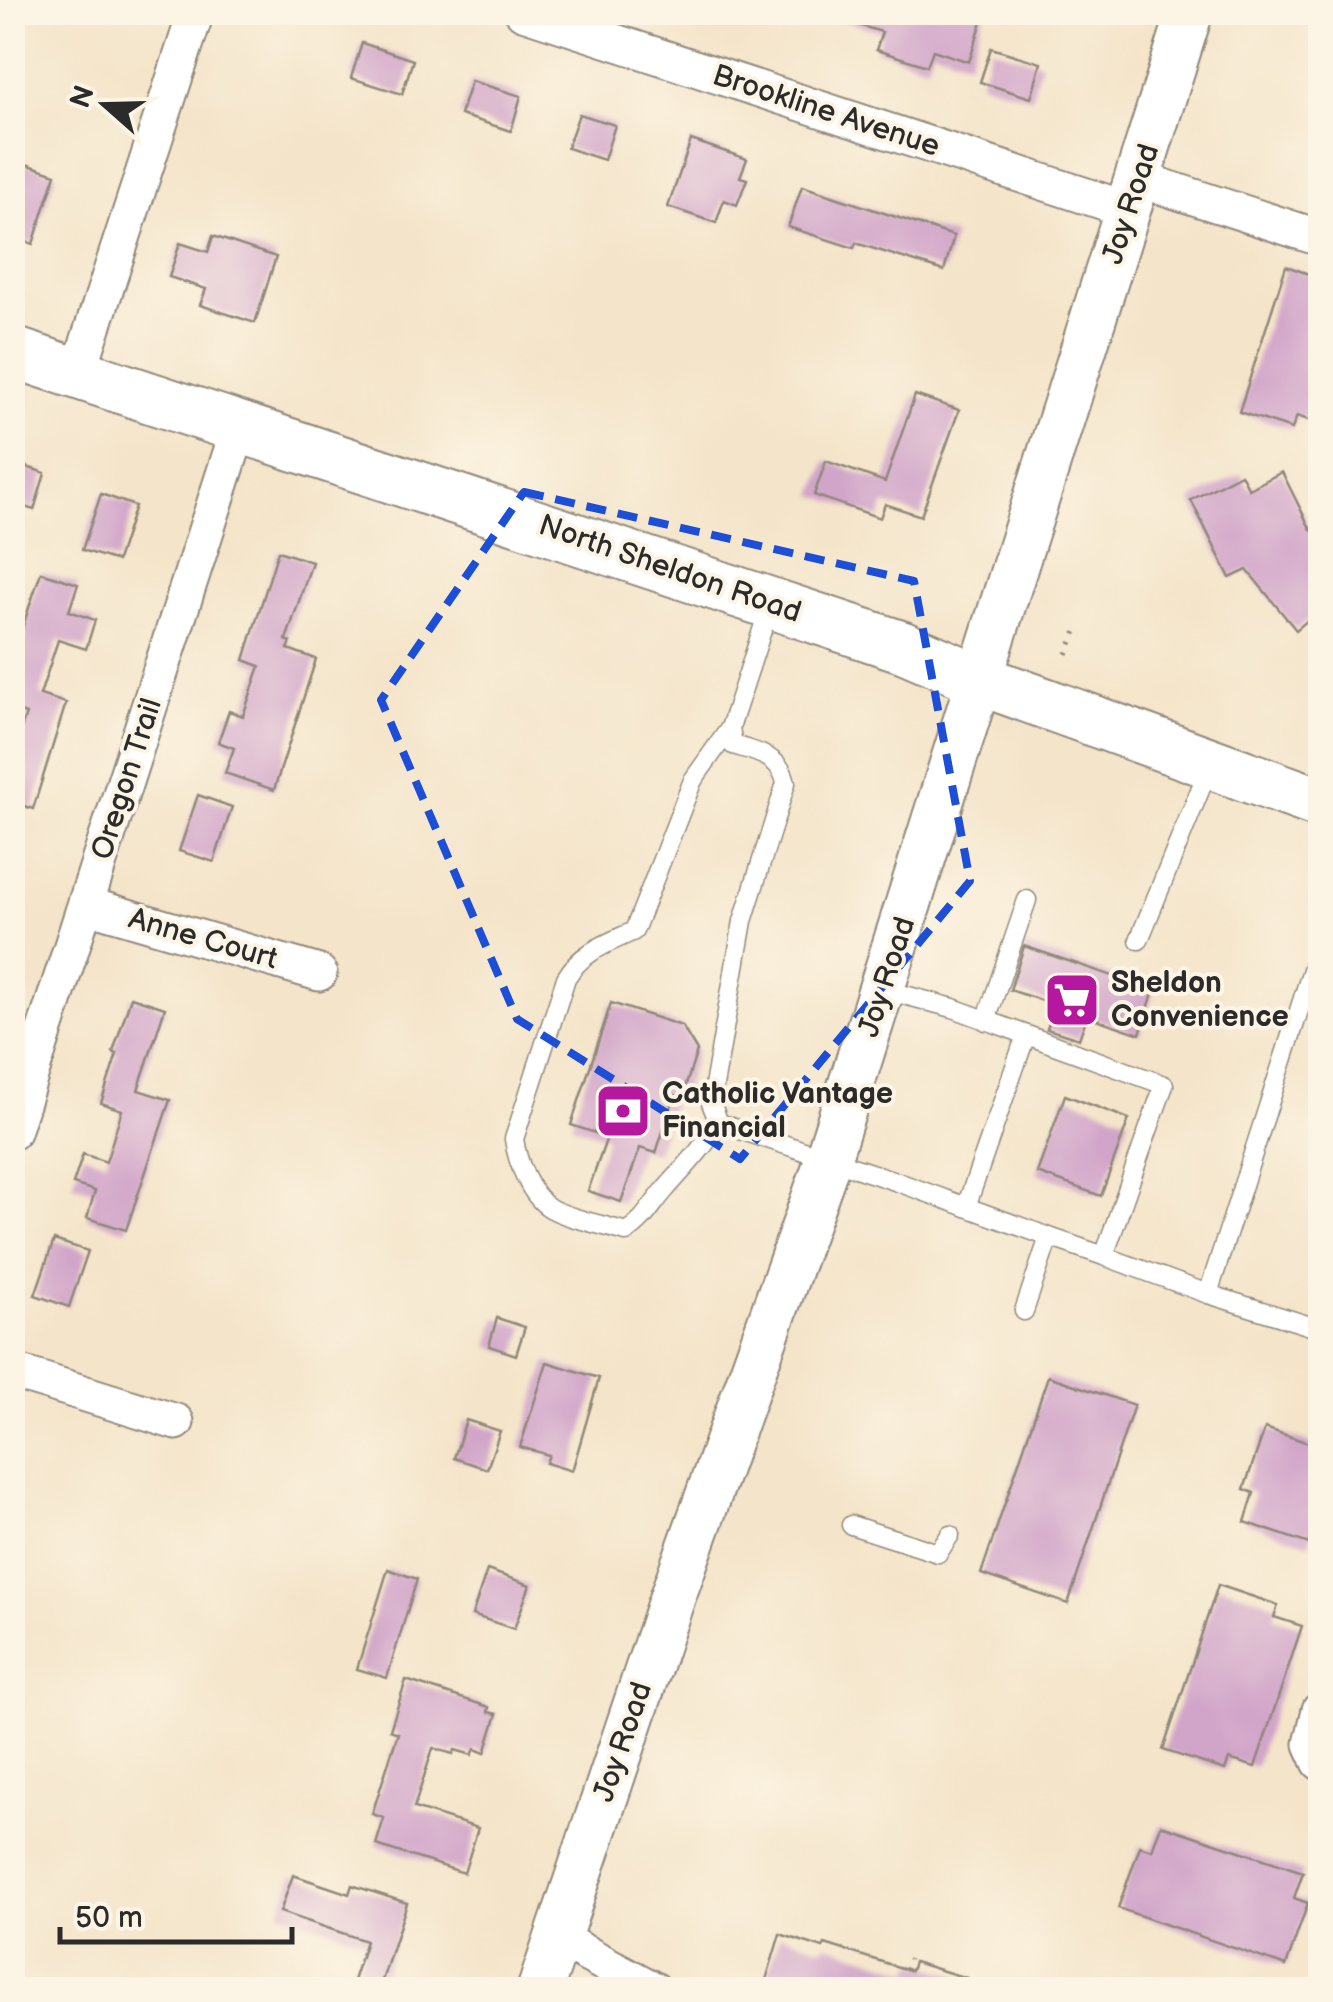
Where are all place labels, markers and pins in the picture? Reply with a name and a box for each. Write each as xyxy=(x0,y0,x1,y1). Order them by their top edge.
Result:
place label: Sheldon Convenience xyxy=(1111,965,1289,1035)
supermarket icon: Sheldon Convenience xyxy=(1042,970,1102,1030)
place label: Catholic Vantage Financial xyxy=(662,1076,893,1146)
bank icon: Catholic Vantage Financial xyxy=(593,1081,653,1141)

